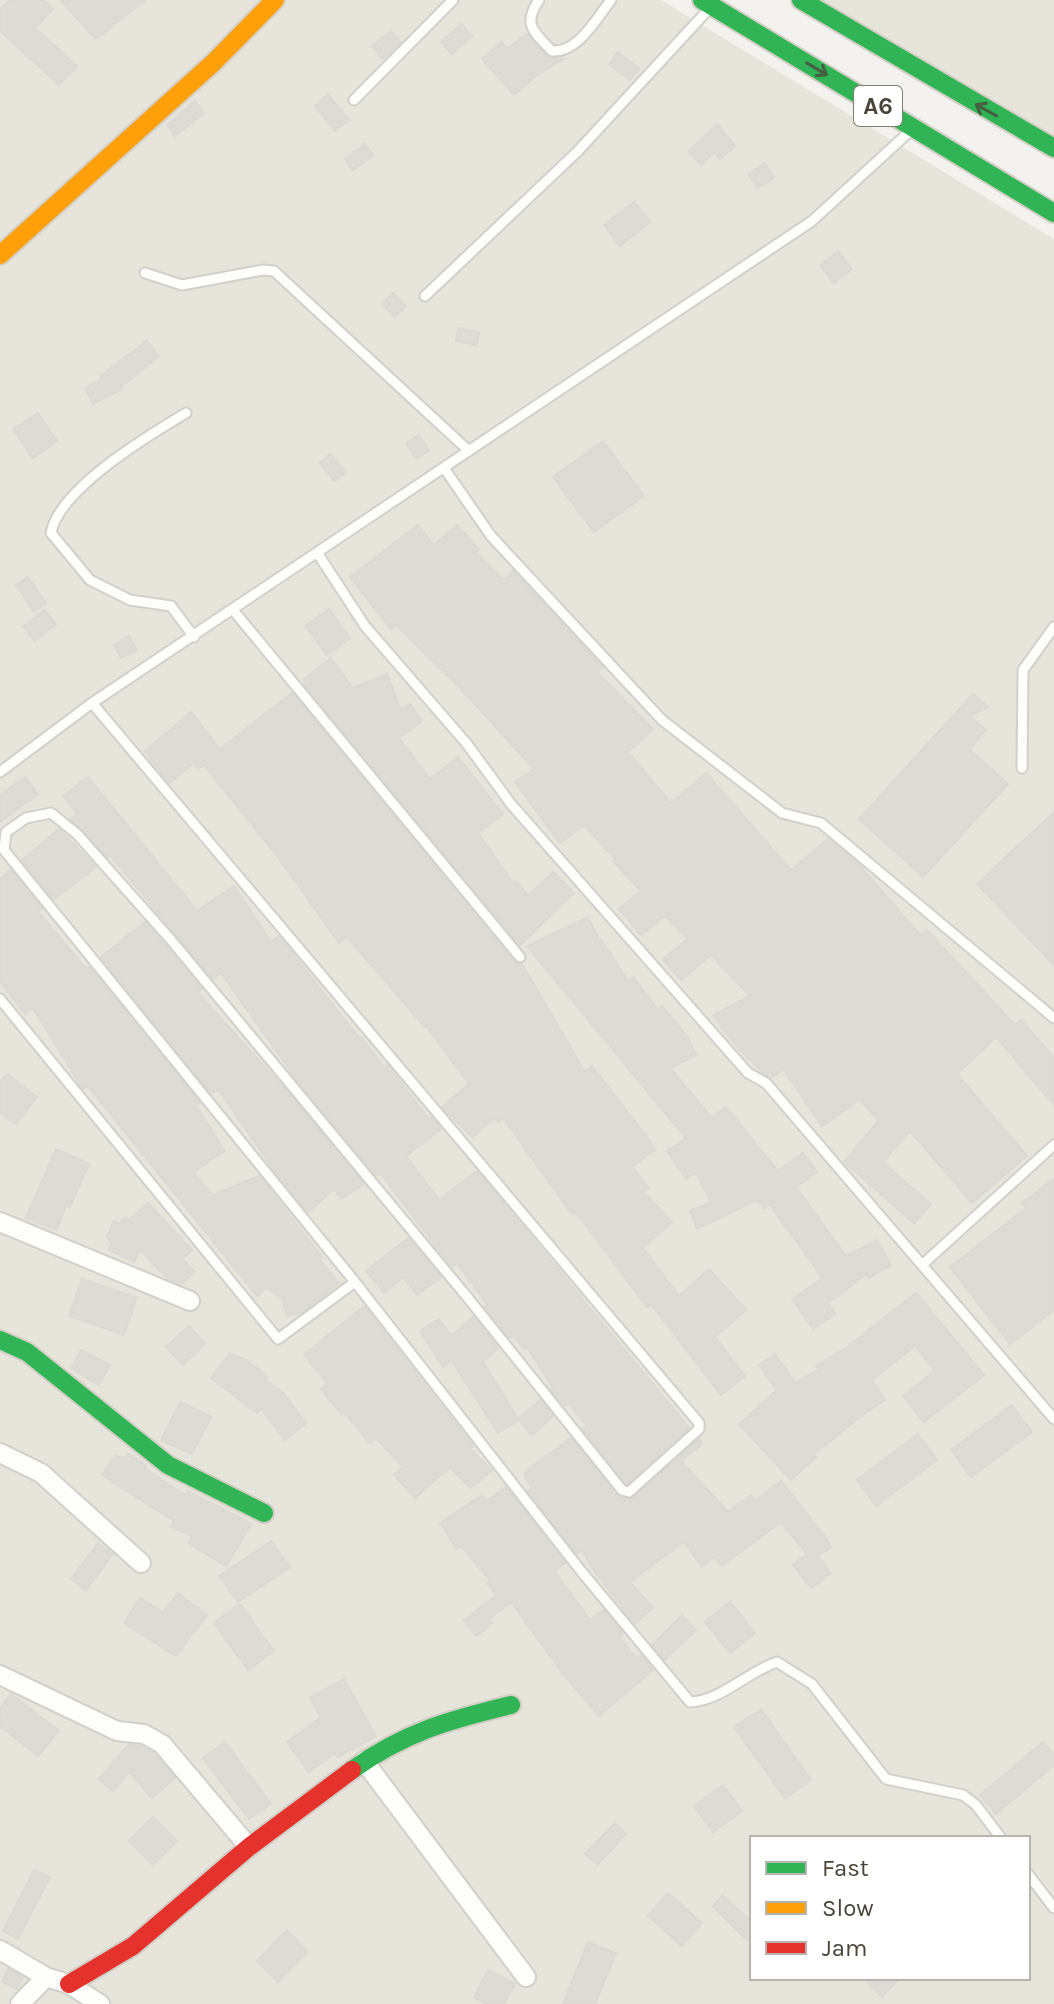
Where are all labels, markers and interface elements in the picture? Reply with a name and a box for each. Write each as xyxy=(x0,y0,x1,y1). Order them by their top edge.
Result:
one-way arrow xyxy=(805,61,828,77)
road number: A6 xyxy=(854,86,902,126)
one-way arrow xyxy=(975,102,998,118)
legend xyxy=(750,1836,1030,1980)
text: Fast xyxy=(822,1854,869,1882)
text: Slow xyxy=(822,1894,874,1922)
text: Jam xyxy=(822,1934,867,1962)

